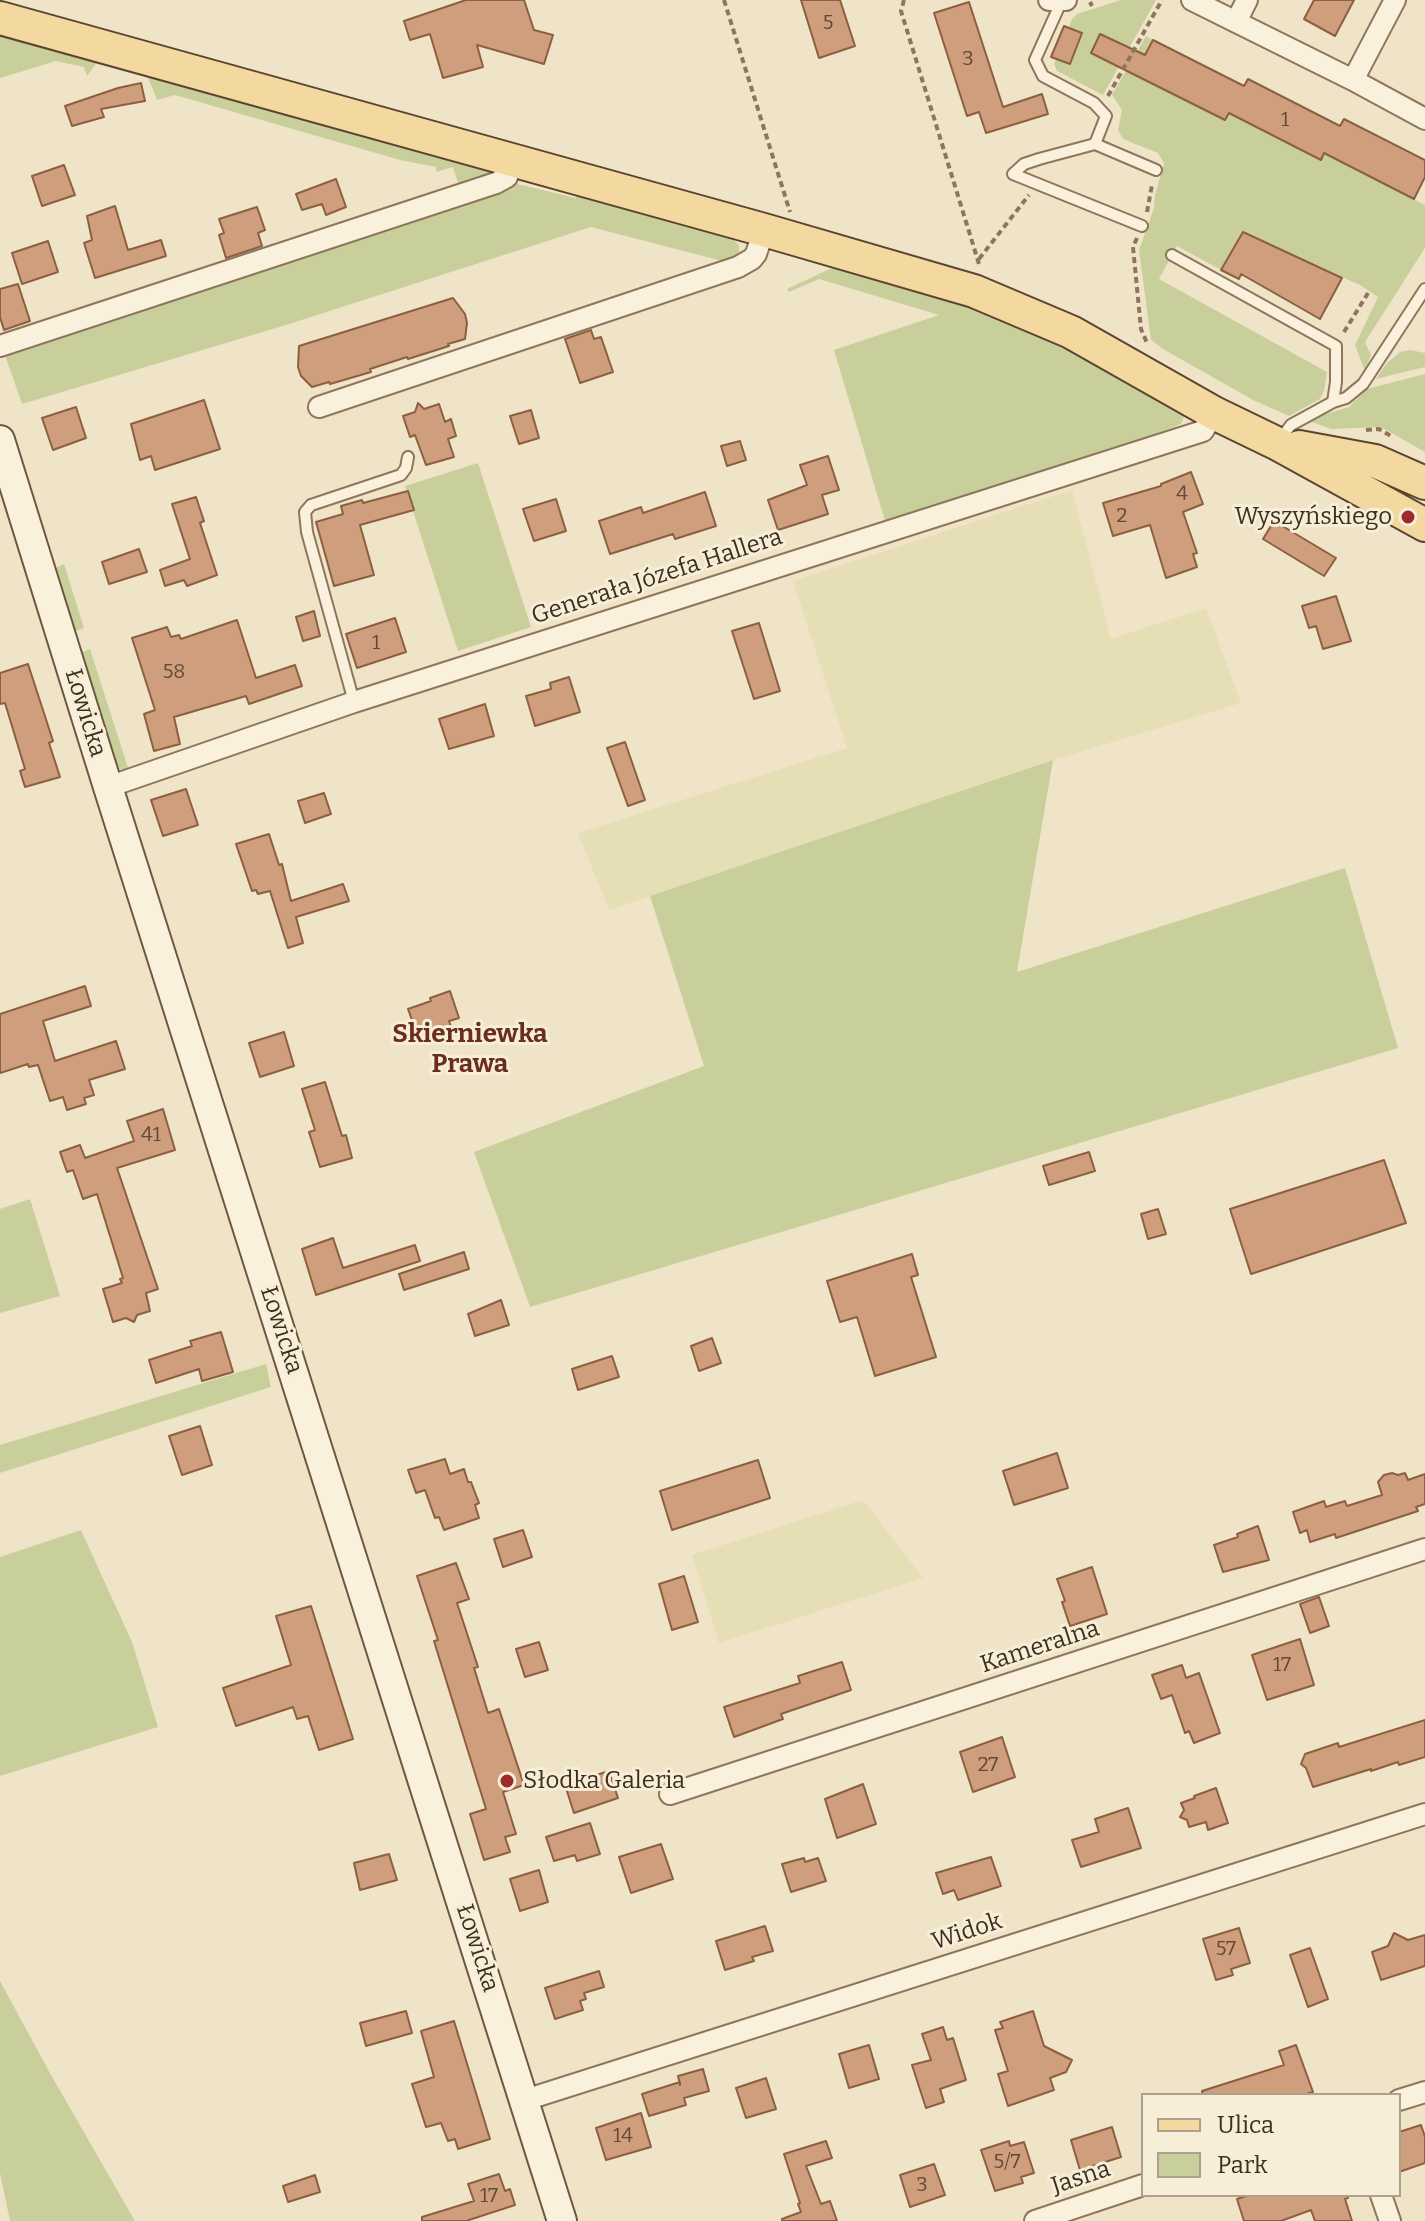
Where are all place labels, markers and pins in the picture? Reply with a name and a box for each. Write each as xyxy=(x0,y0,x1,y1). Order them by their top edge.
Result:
place label: Wyszyńskiego xyxy=(1235,503,1392,531)
marker: Wyszyńskiego xyxy=(1399,508,1417,526)
place label: Słodka Galeria xyxy=(523,1767,685,1795)
marker: Słodka Galeria xyxy=(498,1772,516,1790)

